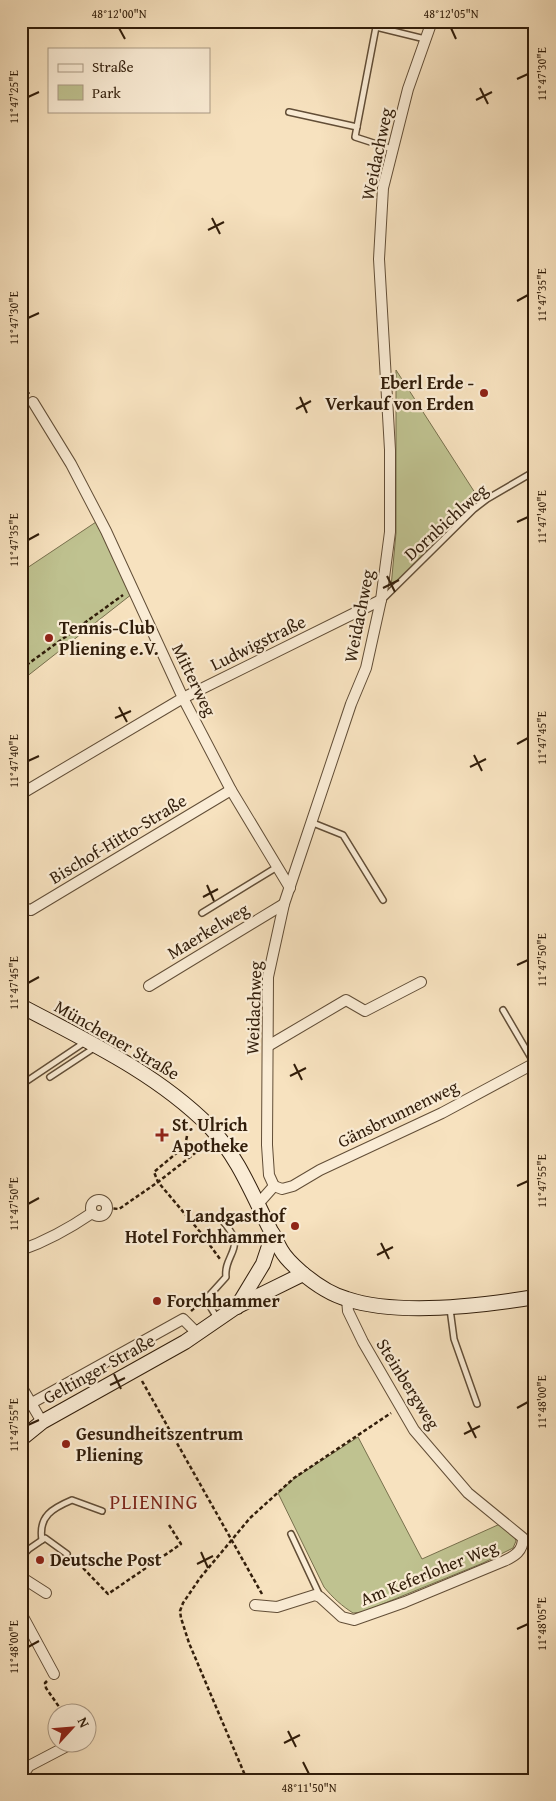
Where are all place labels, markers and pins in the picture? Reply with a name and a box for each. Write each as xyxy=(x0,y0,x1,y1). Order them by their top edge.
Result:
place label: Eberl Erde - Verkauf von Erden xyxy=(325,369,474,417)
marker: Eberl Erde - Verkauf von Erden xyxy=(478,387,490,399)
place label: Tennis-Club Pliening e.V. xyxy=(59,614,159,662)
marker: Tennis-Club Pliening e.V. xyxy=(43,632,55,644)
place label: St. Ulrich Apotheke xyxy=(172,1111,248,1159)
marker: St. Ulrich Apotheke xyxy=(156,1129,168,1141)
place label: Landgasthof Hotel Forchhammer xyxy=(125,1202,288,1250)
marker: Landgasthof Hotel Forchhammer xyxy=(289,1220,301,1232)
place label: Forchhammer xyxy=(167,1287,280,1314)
marker: Forchhammer xyxy=(151,1295,163,1307)
place label: Gesundheitszentrum Pliening xyxy=(76,1420,244,1468)
marker: Gesundheitszentrum Pliening xyxy=(60,1438,72,1450)
place label: Deutsche Post xyxy=(50,1546,162,1573)
marker: Deutsche Post xyxy=(34,1554,46,1566)

